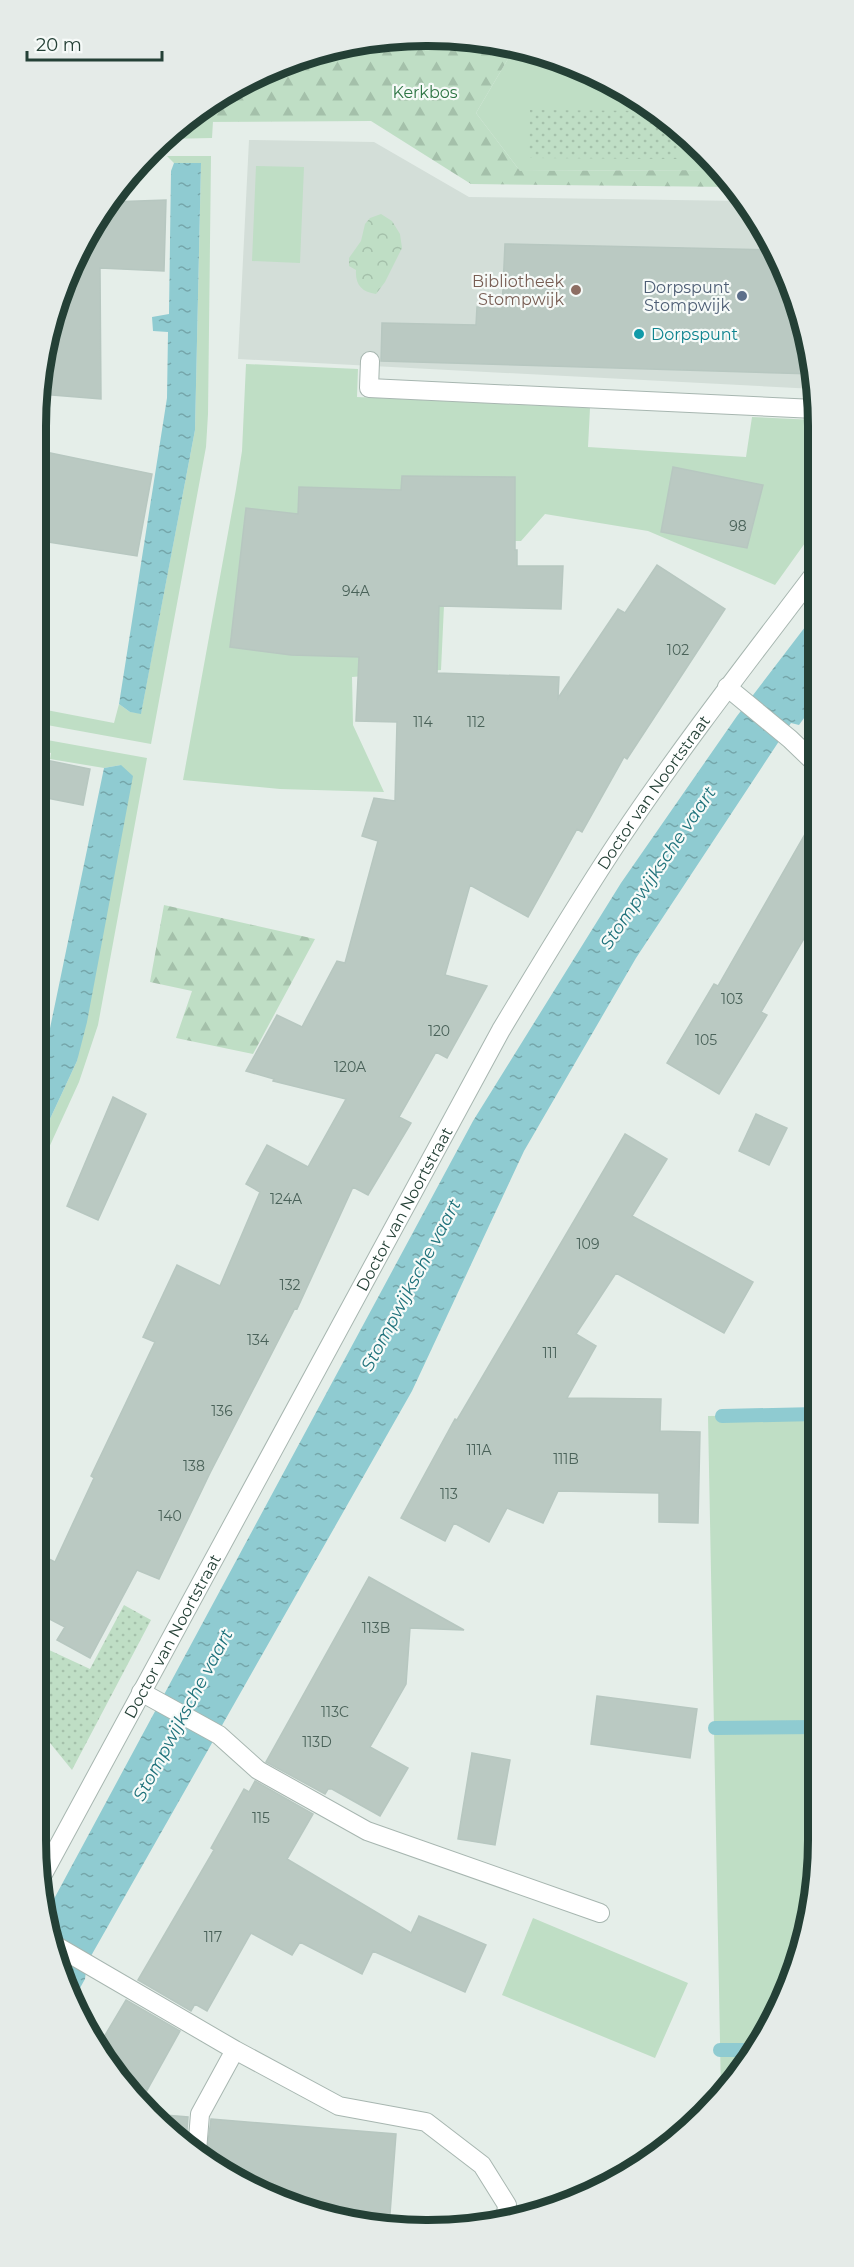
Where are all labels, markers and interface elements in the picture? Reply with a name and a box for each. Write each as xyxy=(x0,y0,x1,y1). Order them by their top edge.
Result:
scale bar xyxy=(27,24,162,62)
text: 20 m xyxy=(36,34,82,56)
park label: Kerkbos xyxy=(392,83,458,102)
place label: Bibliotheek Stompwijk xyxy=(472,272,564,309)
place label: Dorpspunt Stompwijk xyxy=(643,278,731,315)
marker: Bibliotheek Stompwijk xyxy=(569,283,583,297)
marker: Dorpspunt Stompwijk xyxy=(735,289,749,303)
place label: Dorpspunt xyxy=(651,325,739,344)
marker: Dorpspunt xyxy=(632,327,646,341)
house number: 98 xyxy=(729,517,747,535)
house number: 94A xyxy=(342,582,371,600)
house number: 102 xyxy=(667,641,689,659)
street label: Doctor van Noortstraat xyxy=(593,711,714,873)
house number: 114 xyxy=(413,713,433,731)
house number: 112 xyxy=(467,713,485,731)
water label: Stompwijksche vaart xyxy=(595,782,721,954)
house number: 103 xyxy=(721,990,743,1008)
house number: 120 xyxy=(428,1022,450,1040)
house number: 105 xyxy=(695,1031,717,1049)
house number: 120A xyxy=(334,1058,367,1076)
street label: Doctor van Noortstraat xyxy=(352,1123,456,1294)
house number: 124A xyxy=(270,1190,303,1208)
water label: Stompwijksche vaart xyxy=(356,1195,466,1375)
house number: 109 xyxy=(577,1235,599,1253)
house number: 132 xyxy=(280,1276,300,1294)
house number: 134 xyxy=(247,1331,270,1349)
house number: 111 xyxy=(542,1344,558,1362)
house number: 136 xyxy=(211,1402,233,1420)
house number: 111A xyxy=(466,1441,493,1459)
house number: 111B xyxy=(553,1450,579,1468)
house number: 138 xyxy=(183,1457,205,1475)
house number: 113 xyxy=(440,1485,458,1503)
house number: 140 xyxy=(158,1507,182,1525)
street label: Doctor van Noortstraat xyxy=(120,1550,225,1721)
house number: 113B xyxy=(362,1619,390,1637)
water label: Stompwijksche vaart xyxy=(128,1625,238,1805)
house number: 113C xyxy=(321,1703,349,1721)
house number: 113D xyxy=(302,1733,332,1751)
house number: 115 xyxy=(252,1809,270,1827)
house number: 117 xyxy=(204,1928,222,1946)

